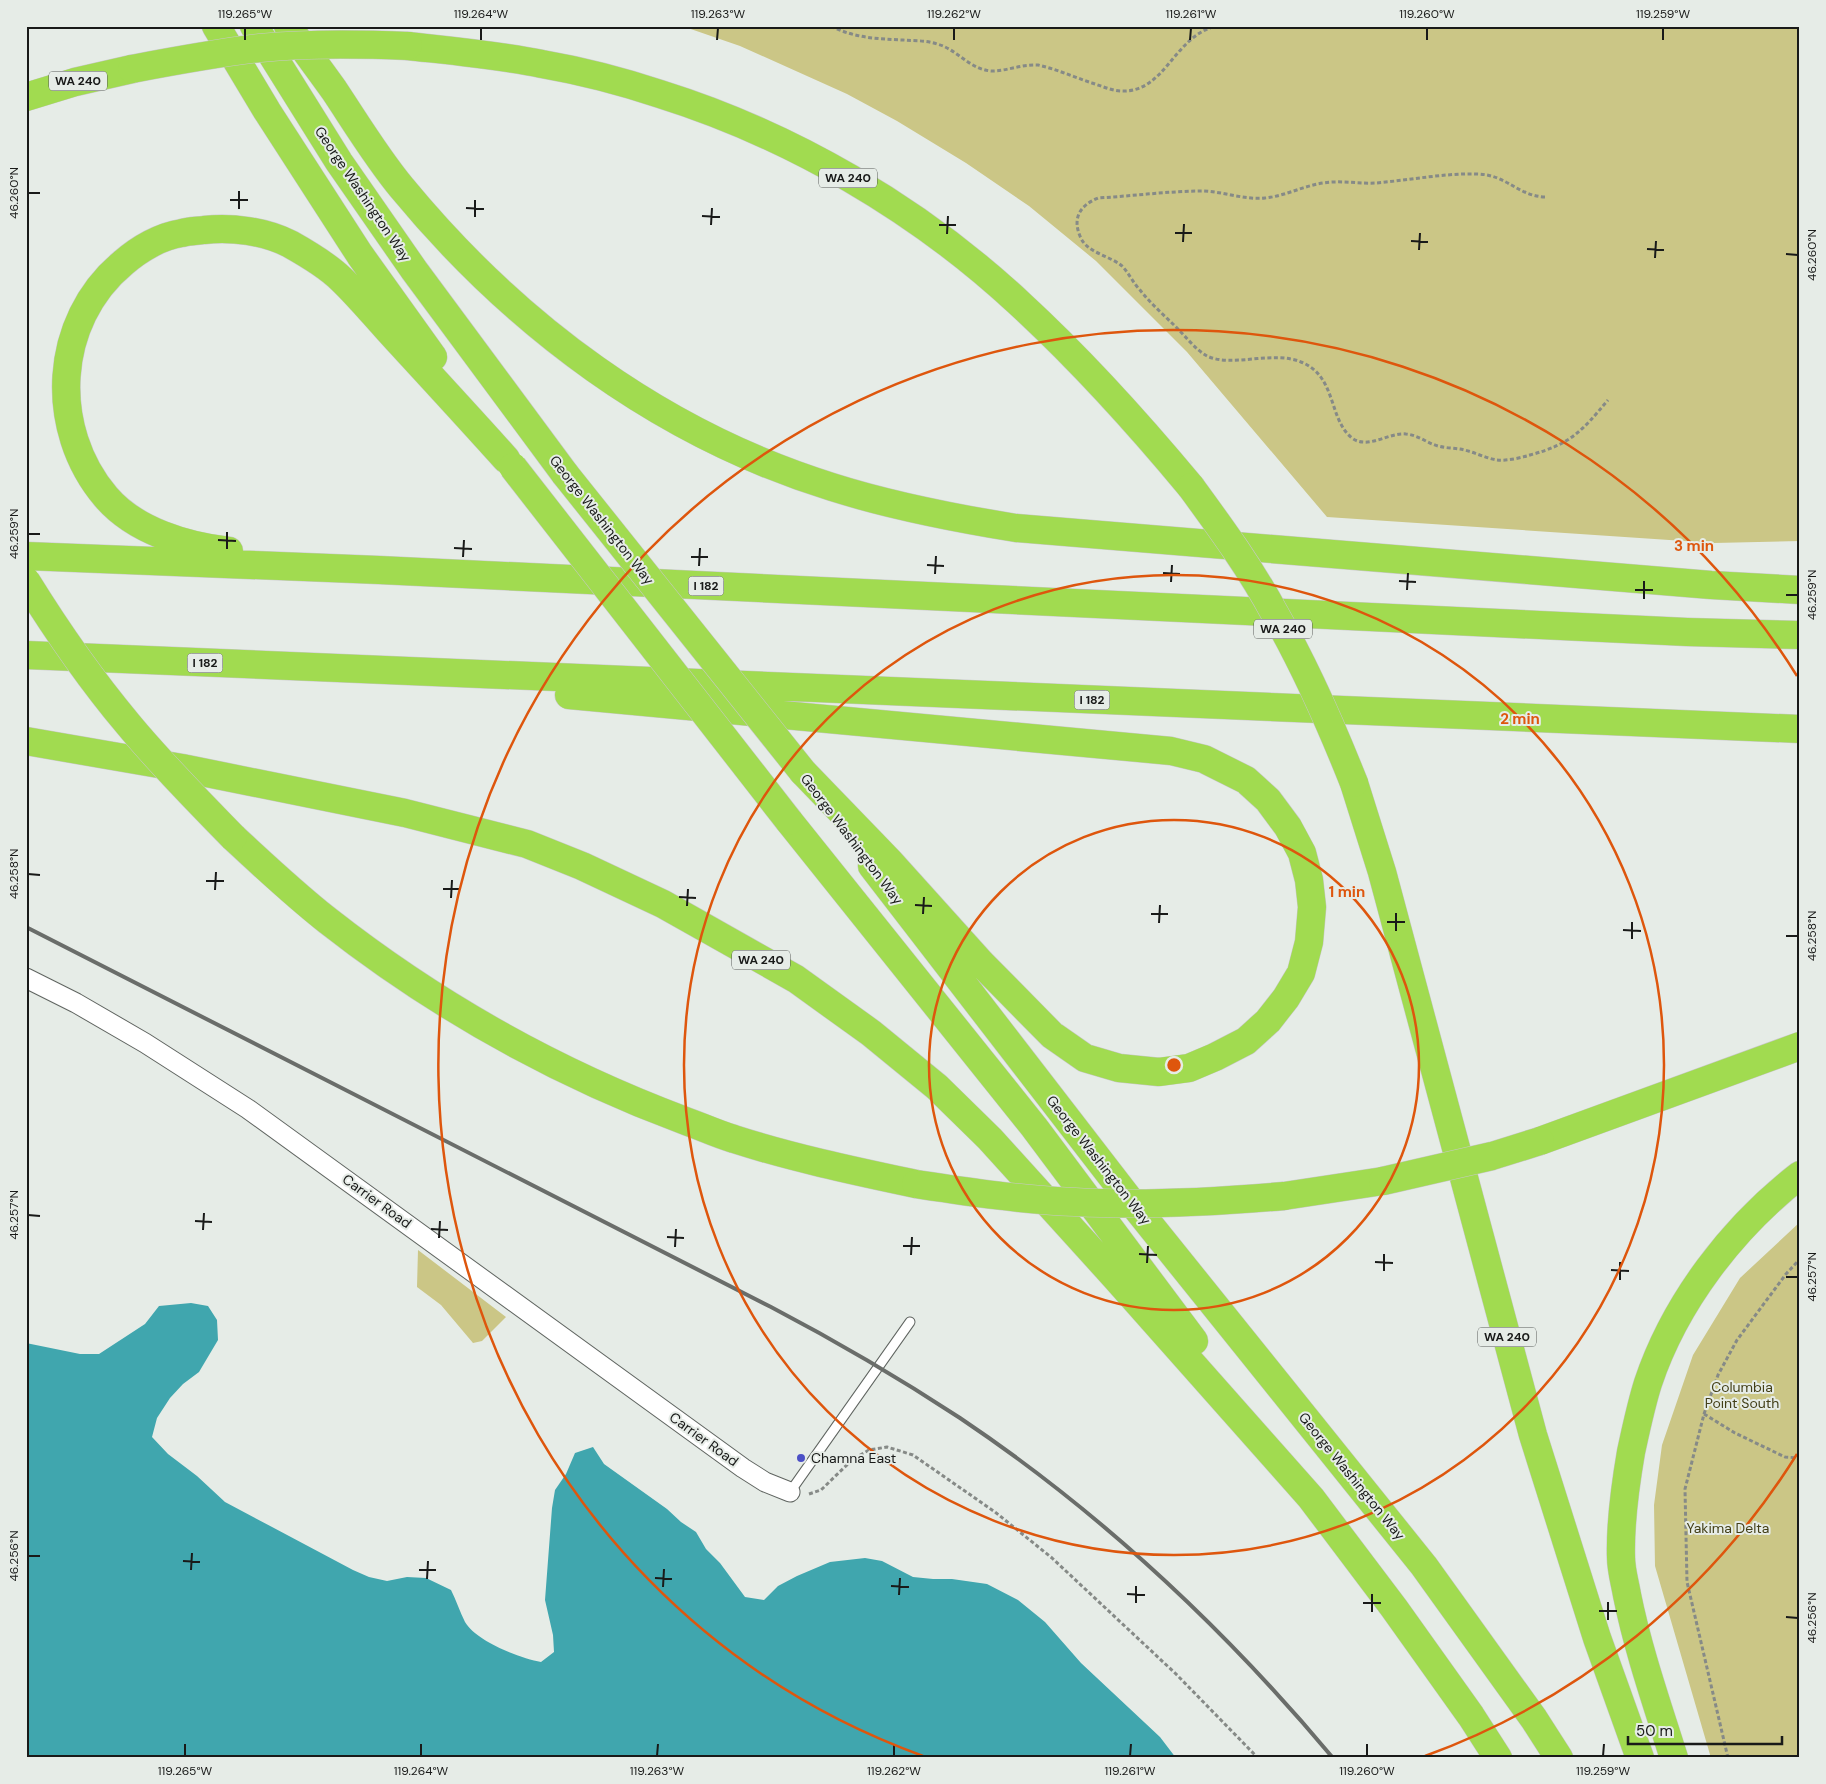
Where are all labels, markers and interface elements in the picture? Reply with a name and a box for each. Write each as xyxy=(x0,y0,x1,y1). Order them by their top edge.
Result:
text: 119.265°W xyxy=(218,6,273,22)
text: 119.264°W xyxy=(454,6,509,22)
text: 119.263°W xyxy=(691,6,746,22)
text: 119.262°W xyxy=(927,6,981,22)
text: 119.261°W xyxy=(1166,6,1217,22)
text: 119.260°W xyxy=(1399,6,1455,22)
text: 119.259°W xyxy=(1636,6,1690,22)
road number: WA 240 xyxy=(49,72,107,90)
street label: George Washington Way xyxy=(311,123,415,265)
text: 46.260°N xyxy=(6,167,22,219)
road number: WA 240 xyxy=(819,168,877,188)
text: 46.260°N xyxy=(1804,229,1820,281)
street label: George Washington Way xyxy=(546,452,658,588)
text: 46.259°N xyxy=(6,509,22,559)
text: 3 min xyxy=(1674,536,1714,556)
text: 46.259°N xyxy=(1804,570,1820,620)
road number: I 182 xyxy=(688,576,724,596)
road number: WA 240 xyxy=(1254,620,1312,638)
road number: I 182 xyxy=(188,654,222,672)
road number: I 182 xyxy=(1074,690,1110,710)
text: 2 min xyxy=(1500,709,1540,729)
street label: George Washington Way xyxy=(797,770,907,908)
text: 46.258°N xyxy=(6,849,22,899)
text: 1 min xyxy=(1329,882,1365,902)
text: 46.258°N xyxy=(1804,911,1820,961)
road number: WA 240 xyxy=(732,950,790,970)
centre of rings xyxy=(1165,1056,1183,1074)
street label: George Washington Way xyxy=(1043,1092,1155,1228)
street label: Carrier Road xyxy=(339,1170,415,1232)
text: 46.257°N xyxy=(6,1190,22,1240)
text: 46.257°N xyxy=(1804,1252,1820,1302)
road number: WA 240 xyxy=(1478,1328,1536,1346)
park label: Columbia Point South xyxy=(1705,1378,1779,1412)
street label: Carrier Road xyxy=(666,1408,742,1470)
street label: George Washington Way xyxy=(1295,1408,1409,1544)
place label: Chamna East xyxy=(811,1449,896,1467)
marker: Chamna East xyxy=(795,1452,807,1464)
park label: Yakima Delta xyxy=(1687,1519,1769,1537)
text: 46.256°N xyxy=(6,1531,22,1581)
text: 46.256°N xyxy=(1804,1593,1820,1643)
scale bar xyxy=(1628,1714,1782,1746)
text: 50 m xyxy=(1636,1721,1673,1741)
text: 119.265°W xyxy=(158,1763,213,1779)
text: 119.264°W xyxy=(394,1763,449,1779)
text: 119.263°W xyxy=(630,1763,685,1779)
text: 119.262°W xyxy=(867,1763,921,1779)
text: 119.261°W xyxy=(1105,1763,1156,1779)
text: 119.260°W xyxy=(1339,1763,1395,1779)
text: 119.259°W xyxy=(1576,1763,1630,1779)

